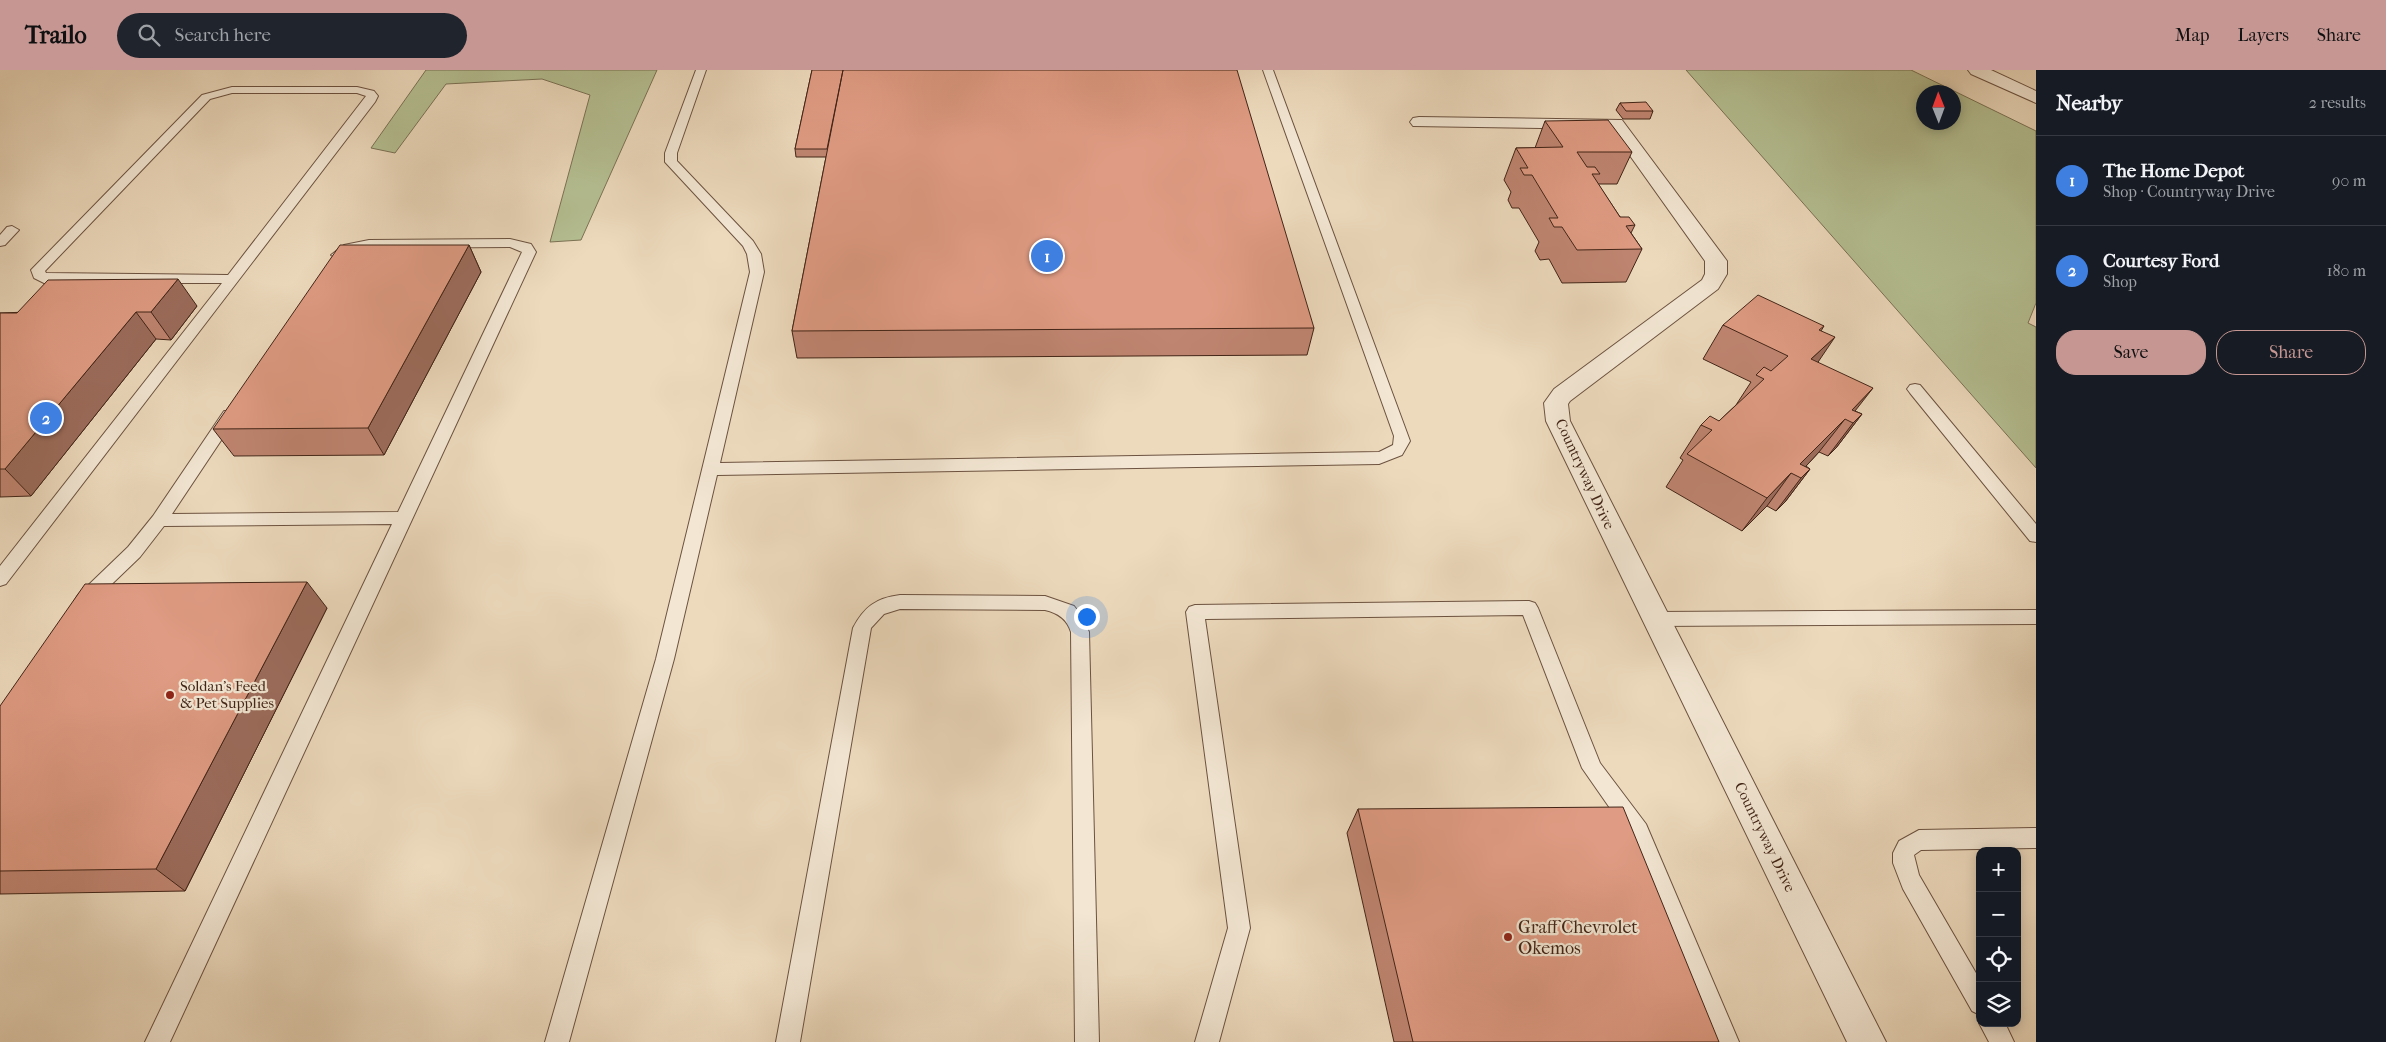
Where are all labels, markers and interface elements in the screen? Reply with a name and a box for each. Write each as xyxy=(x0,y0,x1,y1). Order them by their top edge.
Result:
search box xyxy=(117,13,467,58)
text: Trailo xyxy=(25,21,87,49)
icon: search xyxy=(135,21,163,49)
text: Search here xyxy=(175,24,271,46)
text: Map xyxy=(2175,25,2209,46)
text: Layers xyxy=(2237,25,2289,46)
text: Share xyxy=(2317,25,2361,46)
north arrow xyxy=(1916,85,1961,130)
text: Nearby xyxy=(2056,91,2122,115)
text: 2 results xyxy=(2309,93,2366,112)
text: The Home Depot xyxy=(2103,160,2244,182)
text: 1 xyxy=(2069,171,2075,190)
text: 90 m xyxy=(2332,171,2366,190)
text: Shop · Countryway Drive xyxy=(2103,182,2275,201)
pin: 1 xyxy=(1031,237,1063,275)
text: Courtesy Ford xyxy=(2103,250,2219,272)
text: 2 xyxy=(2068,261,2076,280)
text: 180 m xyxy=(2327,261,2366,280)
text: Shop xyxy=(2103,272,2137,291)
button: Save xyxy=(2056,330,2206,375)
button: Share xyxy=(2216,330,2366,375)
pin: 2 xyxy=(30,399,62,437)
street label: Countryway Drive xyxy=(1551,416,1619,533)
your location xyxy=(1074,604,1100,630)
place label: Soldan's Feed & Pet Supplies xyxy=(180,677,274,712)
marker: Soldan's Feed & Pet Supplies xyxy=(164,689,176,701)
street label: Countryway Drive xyxy=(1731,779,1800,895)
map controls xyxy=(1976,847,2021,1027)
button: + xyxy=(1976,847,2021,892)
button: − xyxy=(1976,892,2021,937)
place label: Graff Chevrolet Okemos xyxy=(1518,917,1638,959)
marker: Graff Chevrolet Okemos xyxy=(1502,931,1514,943)
button: locate xyxy=(1976,937,2021,982)
button: layers xyxy=(1976,982,2021,1027)

